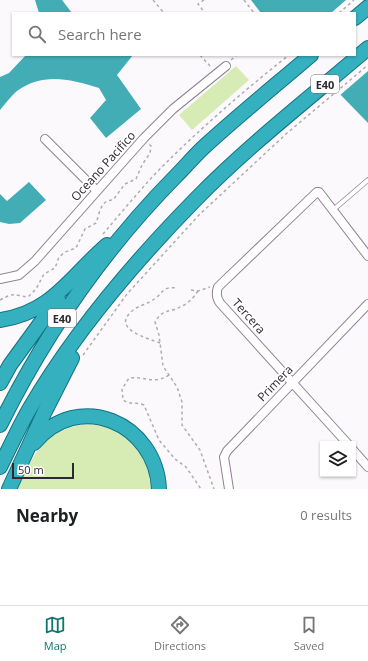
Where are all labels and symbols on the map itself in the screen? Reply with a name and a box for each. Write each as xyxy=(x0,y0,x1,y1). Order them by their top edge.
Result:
road number: E40 xyxy=(311,75,339,93)
street label: Oceano Pacifico xyxy=(67,127,139,205)
street label: Tercera xyxy=(229,295,269,337)
road number: E40 xyxy=(48,309,76,327)
street label: Primera xyxy=(253,361,297,405)
scale bar xyxy=(12,461,74,480)

